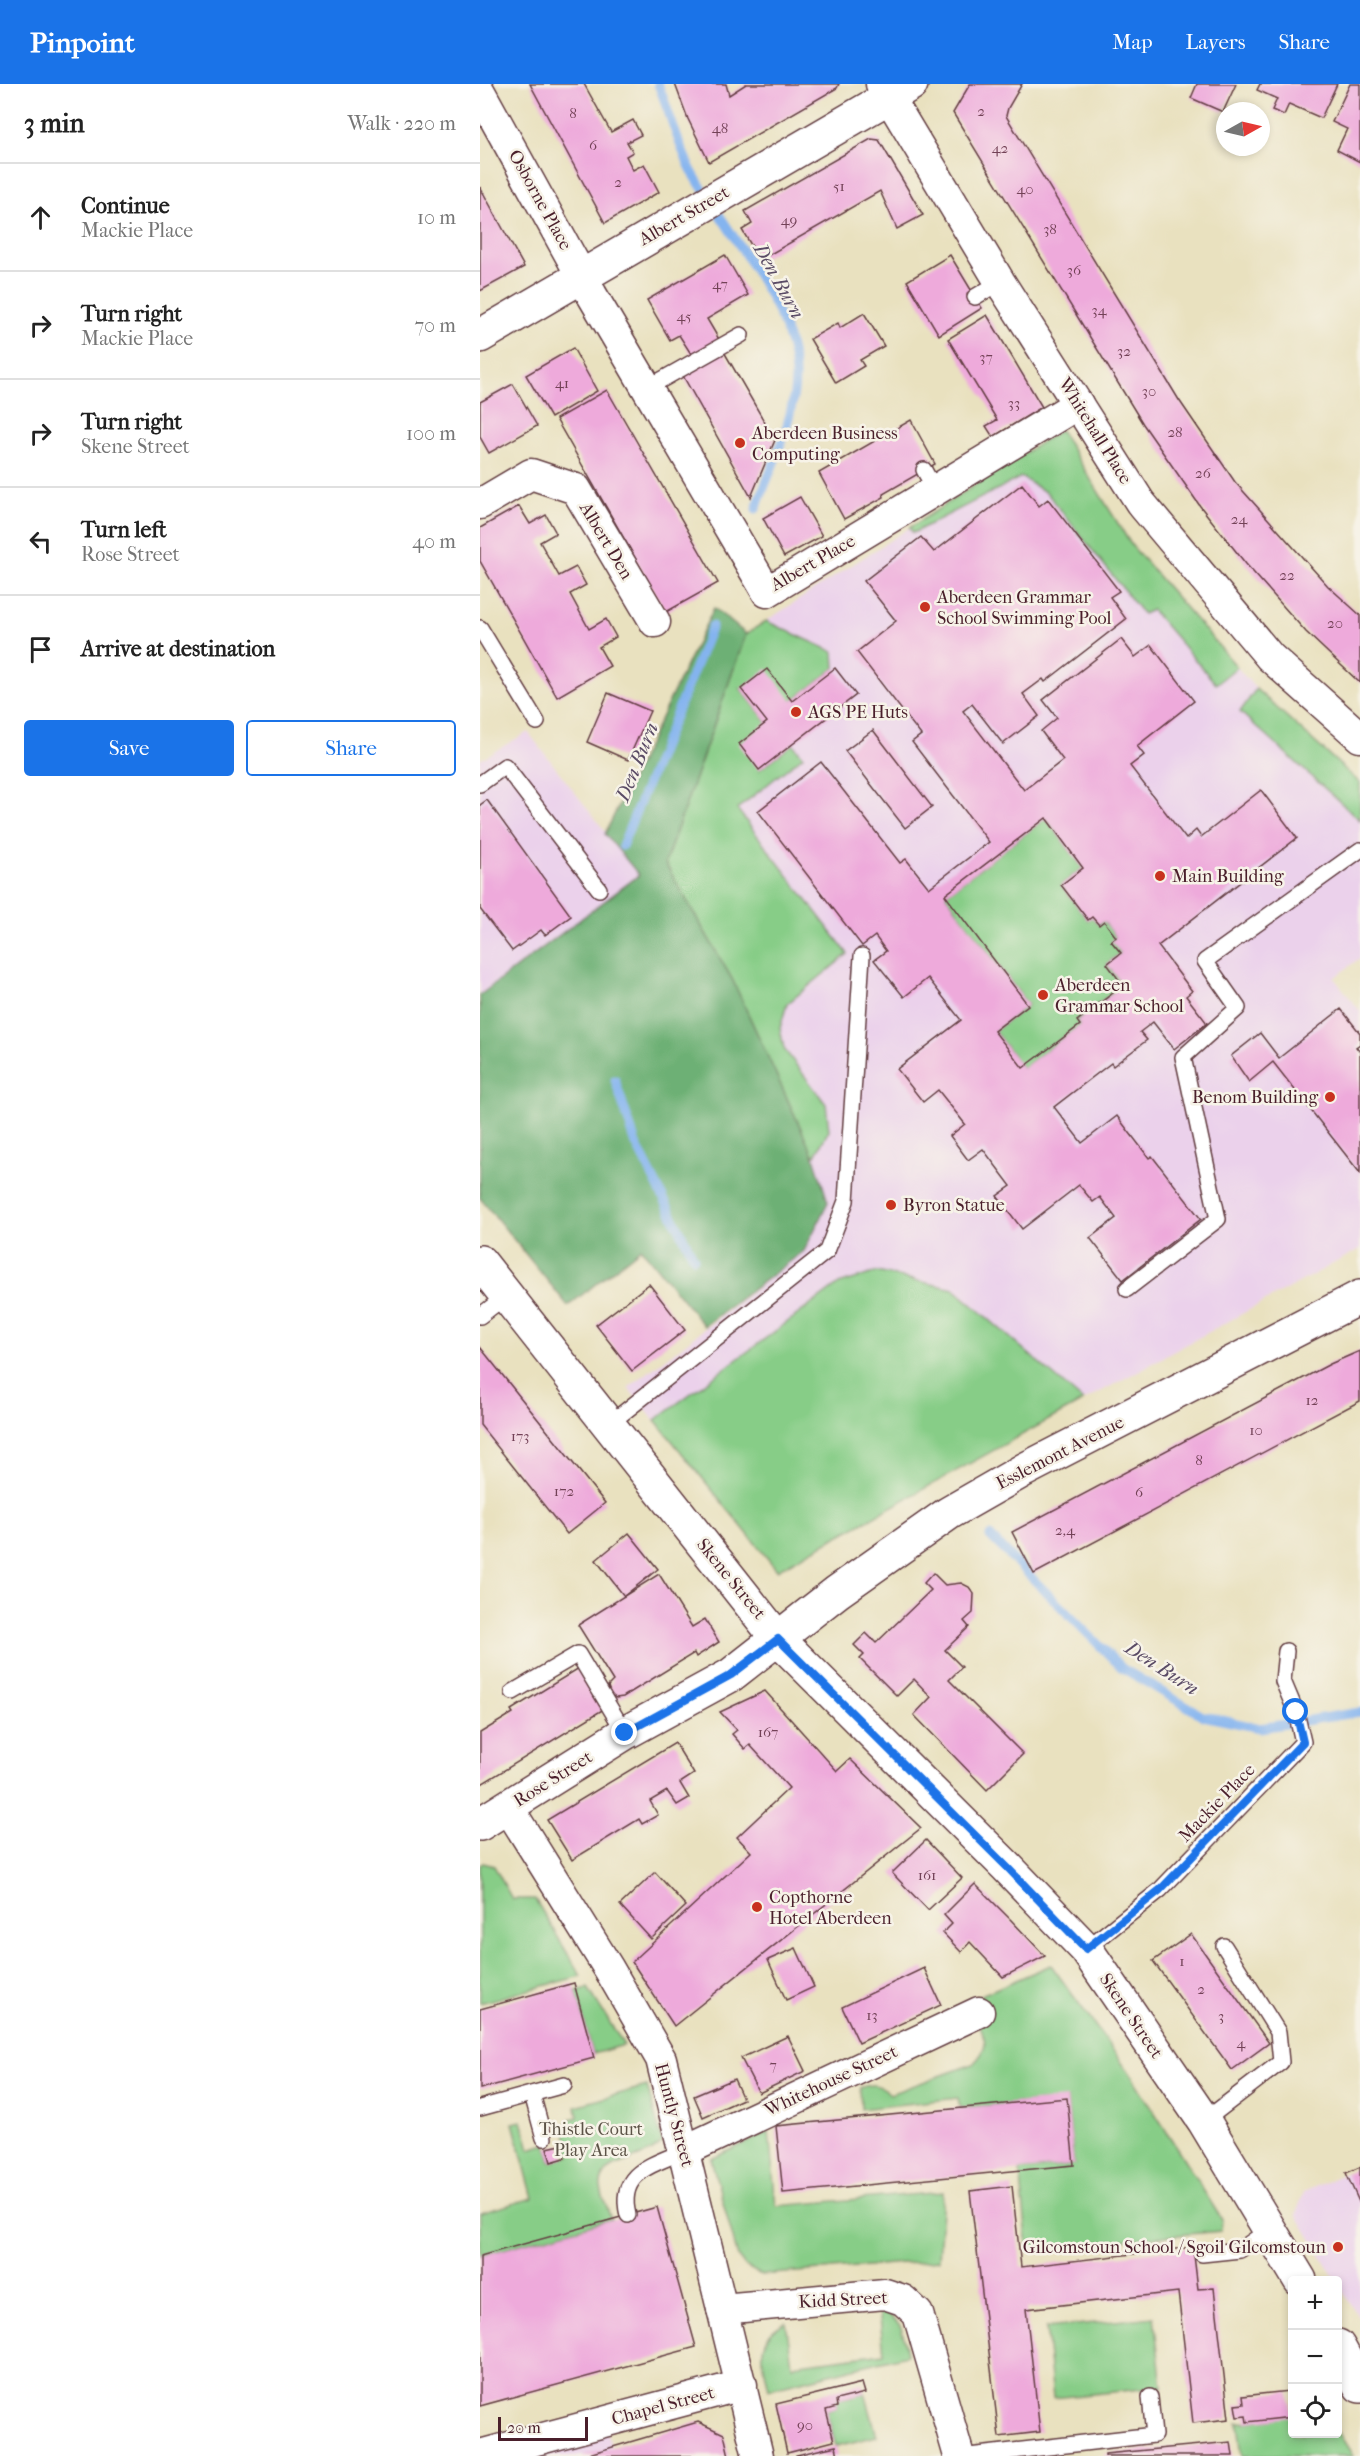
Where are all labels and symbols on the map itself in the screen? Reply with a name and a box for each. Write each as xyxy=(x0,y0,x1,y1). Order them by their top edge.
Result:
house number: 2 xyxy=(977,102,985,120)
north arrow xyxy=(1216,102,1270,156)
house number: 8 xyxy=(569,104,577,122)
house number: 48 xyxy=(712,119,728,137)
house number: 6 xyxy=(589,136,598,154)
house number: 42 xyxy=(992,139,1009,157)
street label: Osborne Place xyxy=(504,146,576,254)
house number: 2 xyxy=(614,173,622,191)
house number: 51 xyxy=(833,177,845,195)
house number: 40 xyxy=(1016,180,1034,198)
street label: Albert Street xyxy=(634,182,733,251)
house number: 49 xyxy=(781,211,797,229)
house number: 38 xyxy=(1043,220,1057,238)
water label: Den Burn xyxy=(748,238,809,323)
house number: 36 xyxy=(1067,261,1082,279)
house number: 47 xyxy=(712,275,728,293)
house number: 34 xyxy=(1091,301,1108,319)
house number: 45 xyxy=(677,307,691,325)
house number: 32 xyxy=(1117,342,1131,360)
house number: 37 xyxy=(979,348,993,366)
street label: Whitehall Place xyxy=(1053,373,1136,488)
house number: 41 xyxy=(555,374,569,392)
house number: 30 xyxy=(1142,382,1156,400)
house number: 33 xyxy=(1008,394,1020,412)
place label: Aberdeen Business Computing xyxy=(751,423,898,465)
house number: 28 xyxy=(1167,423,1183,441)
marker: Aberdeen Business Computing xyxy=(733,436,747,450)
house number: 26 xyxy=(1195,464,1212,482)
street label: Albert Den xyxy=(574,498,637,584)
house number: 24 xyxy=(1231,510,1248,528)
street label: Albert Place xyxy=(766,530,859,596)
house number: 22 xyxy=(1279,566,1295,584)
place label: Aberdeen Grammar School Swimming Pool xyxy=(936,587,1112,629)
marker: Aberdeen Grammar School Swimming Pool xyxy=(918,600,932,614)
house number: 20 xyxy=(1327,614,1343,632)
place label: AGS PE Huts xyxy=(807,702,908,723)
marker: AGS PE Huts xyxy=(789,705,803,719)
water label: Den Burn xyxy=(610,719,663,806)
place label: Main Building xyxy=(1172,866,1284,887)
marker: Main Building xyxy=(1153,869,1167,883)
place label: Aberdeen Grammar School xyxy=(1054,975,1184,1017)
marker: Aberdeen Grammar School xyxy=(1036,988,1050,1002)
place label: Benom Building xyxy=(1192,1087,1318,1108)
marker: Benom Building xyxy=(1323,1090,1337,1104)
place label: Byron Statue xyxy=(903,1195,1005,1216)
marker: Byron Statue xyxy=(884,1198,898,1212)
house number: 12 xyxy=(1305,1391,1319,1409)
street label: Esslemont Avenue xyxy=(993,1412,1127,1494)
house number: 10 xyxy=(1249,1421,1263,1439)
house number: 173 xyxy=(511,1427,529,1445)
house number: 8 xyxy=(1195,1451,1203,1469)
house number: 172 xyxy=(554,1482,574,1500)
house number: 6 xyxy=(1135,1483,1144,1501)
house number: 2,4 xyxy=(1055,1521,1076,1539)
street label: Skene Street xyxy=(692,1534,770,1624)
water label: Den Burn xyxy=(1119,1635,1203,1700)
route start xyxy=(1282,1698,1308,1724)
route end xyxy=(611,1719,637,1745)
house number: 167 xyxy=(758,1723,778,1741)
street label: Rose Street xyxy=(510,1746,597,1811)
street label: Mackie Place xyxy=(1174,1759,1260,1847)
house number: 161 xyxy=(918,1866,936,1884)
place label: Copthorne Hotel Aberdeen xyxy=(769,1887,892,1929)
marker: Copthorne Hotel Aberdeen xyxy=(750,1900,764,1914)
house number: 1 xyxy=(1179,1952,1185,1970)
street label: Skene Street xyxy=(1095,1970,1167,2063)
house number: 2 xyxy=(1197,1980,1205,1998)
house number: 13 xyxy=(866,2006,878,2024)
house number: 3 xyxy=(1218,2007,1224,2025)
house number: 4 xyxy=(1237,2034,1247,2052)
street label: Whitehouse Street xyxy=(760,2041,901,2121)
house number: 7 xyxy=(769,2056,777,2074)
street label: Huntly Street xyxy=(650,2061,698,2170)
park label: Thistle Court Play Area xyxy=(539,2119,644,2161)
place label: Gilcomstoun School / Sgoil Gilcomstoun xyxy=(1023,2237,1327,2258)
marker: Gilcomstoun School / Sgoil Gilcomstoun xyxy=(1331,2240,1345,2254)
street label: Kidd Street xyxy=(798,2287,889,2313)
street label: Chapel Street xyxy=(609,2382,717,2430)
scale bar xyxy=(498,2414,588,2442)
house number: 90 xyxy=(797,2416,813,2434)

